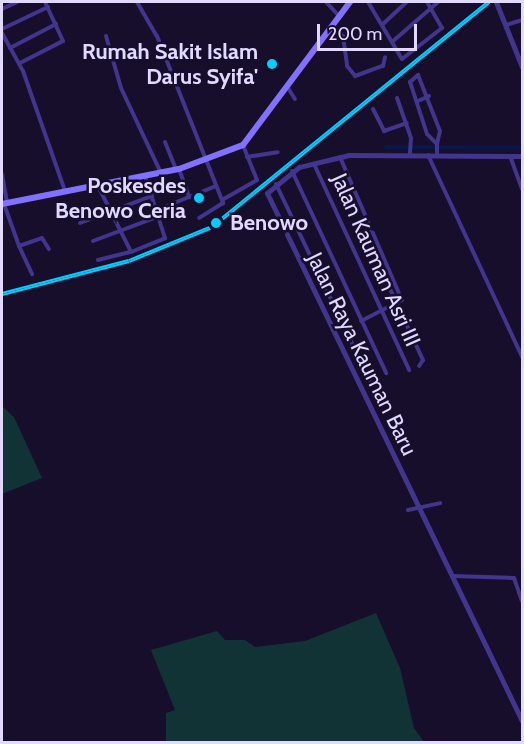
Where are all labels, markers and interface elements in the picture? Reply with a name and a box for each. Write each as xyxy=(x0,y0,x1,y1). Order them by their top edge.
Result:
scale bar xyxy=(320,12,420,50)
text: 200 m xyxy=(328,23,382,45)
place label: Rumah Sakit Islam Darus Syifa' xyxy=(82,38,258,90)
marker: Rumah Sakit Islam Darus Syifa' xyxy=(263,55,281,73)
street label: Jalan Kauman Asri III xyxy=(326,169,426,351)
place label: Poskesdes Benowo Ceria xyxy=(55,172,186,224)
marker: Poskesdes Benowo Ceria xyxy=(190,189,208,207)
place label: Benowo xyxy=(230,210,308,236)
marker: Benowo xyxy=(207,214,225,232)
street label: Jalan Raya Kauman Baru xyxy=(301,248,423,460)

